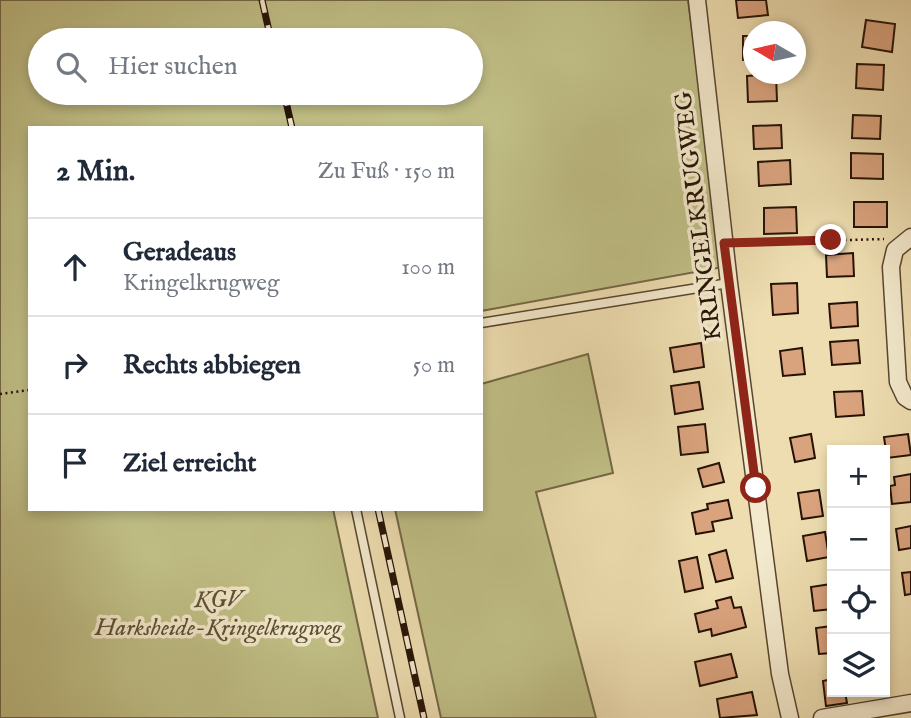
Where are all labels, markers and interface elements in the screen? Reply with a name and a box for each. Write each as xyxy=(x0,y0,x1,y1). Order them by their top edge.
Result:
north arrow xyxy=(743,21,806,84)
search box xyxy=(28,28,483,105)
icon: search xyxy=(52,48,90,86)
text: Hier suchen xyxy=(108,50,238,83)
street label: KRINGELKRUGWEG xyxy=(668,90,730,342)
text: 2 Min. xyxy=(56,153,135,191)
text: Zu Fuß · 150 m xyxy=(318,157,455,186)
route end xyxy=(815,224,846,255)
text: Geradeaus xyxy=(123,236,236,269)
icon: ahead xyxy=(56,248,94,286)
text: 100 m xyxy=(401,253,455,282)
text: Kringelkrugweg xyxy=(123,269,279,298)
icon: right xyxy=(56,346,94,384)
text: Rechts abbiegen xyxy=(123,349,301,382)
text: 50 m xyxy=(413,351,455,380)
icon: arrive xyxy=(56,444,94,482)
map controls xyxy=(827,445,890,697)
button: + xyxy=(827,445,890,508)
text: Ziel erreicht xyxy=(123,447,256,480)
route start xyxy=(740,472,771,503)
button: − xyxy=(827,508,890,571)
button: locate xyxy=(827,571,890,634)
park label: KGV Harksheide-Kringelkrugweg xyxy=(94,585,342,644)
button: layers xyxy=(827,634,890,697)

